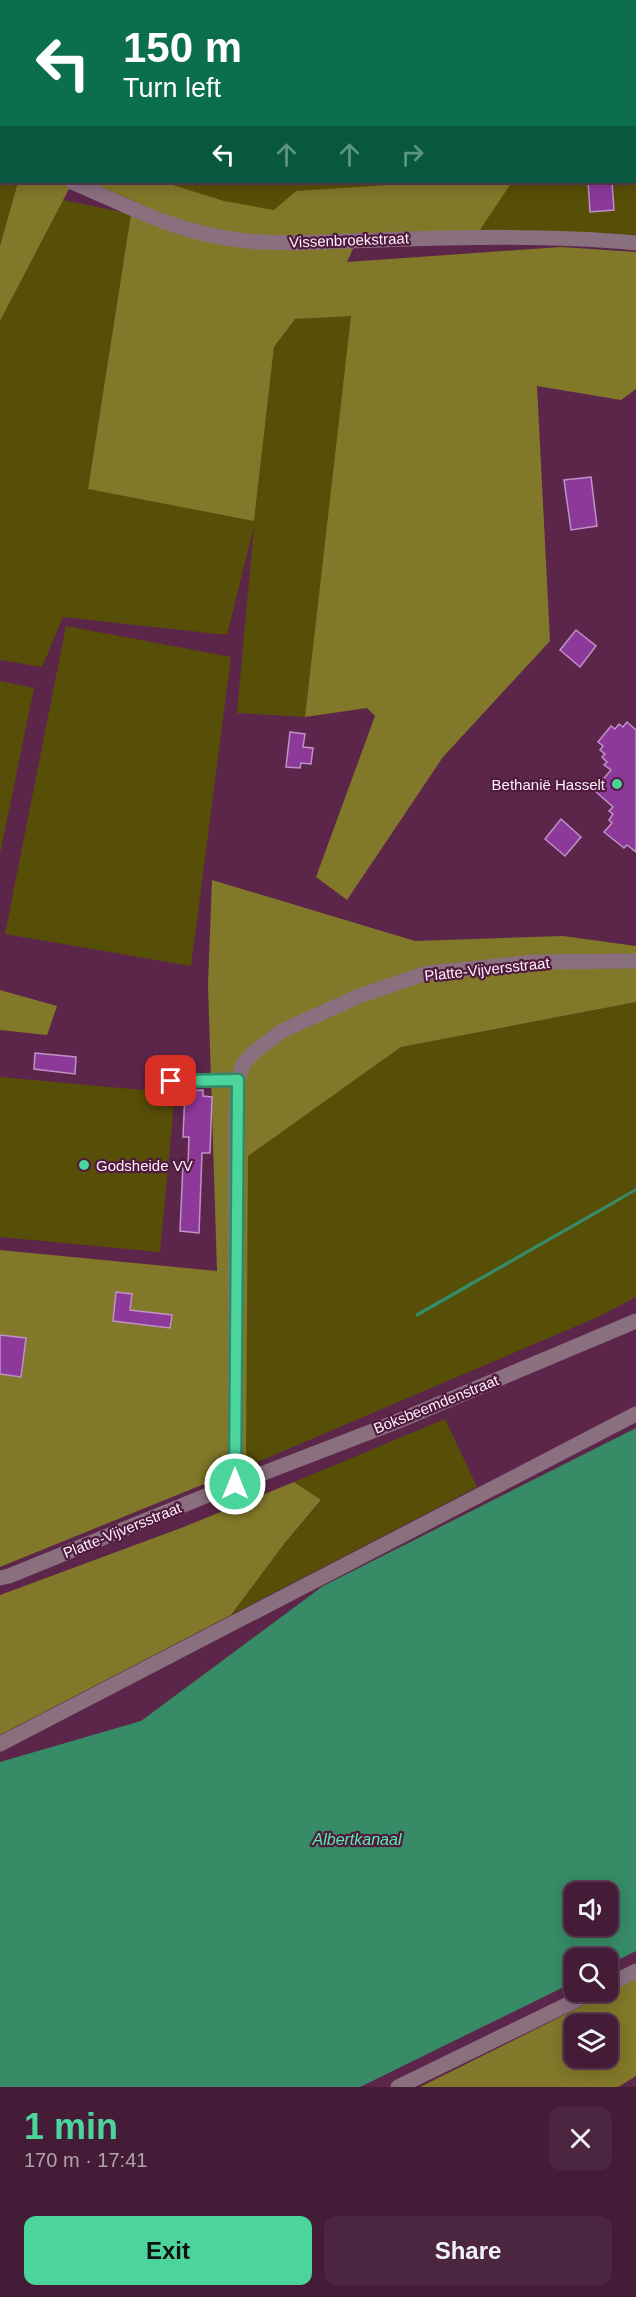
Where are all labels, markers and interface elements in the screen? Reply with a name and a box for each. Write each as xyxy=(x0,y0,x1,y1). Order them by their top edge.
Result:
icon: left xyxy=(24,24,102,102)
text: 150 m xyxy=(123,24,242,71)
text: Turn left xyxy=(123,73,221,103)
icon: left xyxy=(207,138,240,171)
icon: ahead xyxy=(270,138,303,171)
icon: ahead xyxy=(333,138,366,171)
icon: right xyxy=(396,138,429,171)
street label: Vissenbroekstraat xyxy=(289,229,410,251)
place label: Bethanië Hasselt xyxy=(492,776,606,793)
marker: Bethanië Hasselt xyxy=(610,777,624,791)
street label: Platte-Vijversstraat xyxy=(424,954,551,984)
pin xyxy=(145,1055,196,1106)
icon: arrive xyxy=(154,1064,187,1097)
place label: Godsheide VV xyxy=(96,1157,193,1174)
marker: Godsheide VV xyxy=(77,1158,91,1172)
street label: Boksbeemdenstraat xyxy=(371,1371,502,1437)
position arrow xyxy=(203,1452,267,1516)
street label: Platte-Vijversstraat xyxy=(61,1498,184,1561)
water label: Albertkanaal xyxy=(312,1831,402,1848)
map controls xyxy=(564,1882,618,2068)
button: sound xyxy=(564,1882,618,1936)
button: search xyxy=(564,1948,618,2002)
button: layers xyxy=(564,2014,618,2068)
text: 1 min xyxy=(24,2106,118,2147)
button: close xyxy=(549,2107,612,2170)
text: 170 m · 17:41 xyxy=(24,2149,147,2171)
button: Exit xyxy=(24,2216,312,2285)
button: Share xyxy=(324,2216,612,2285)

